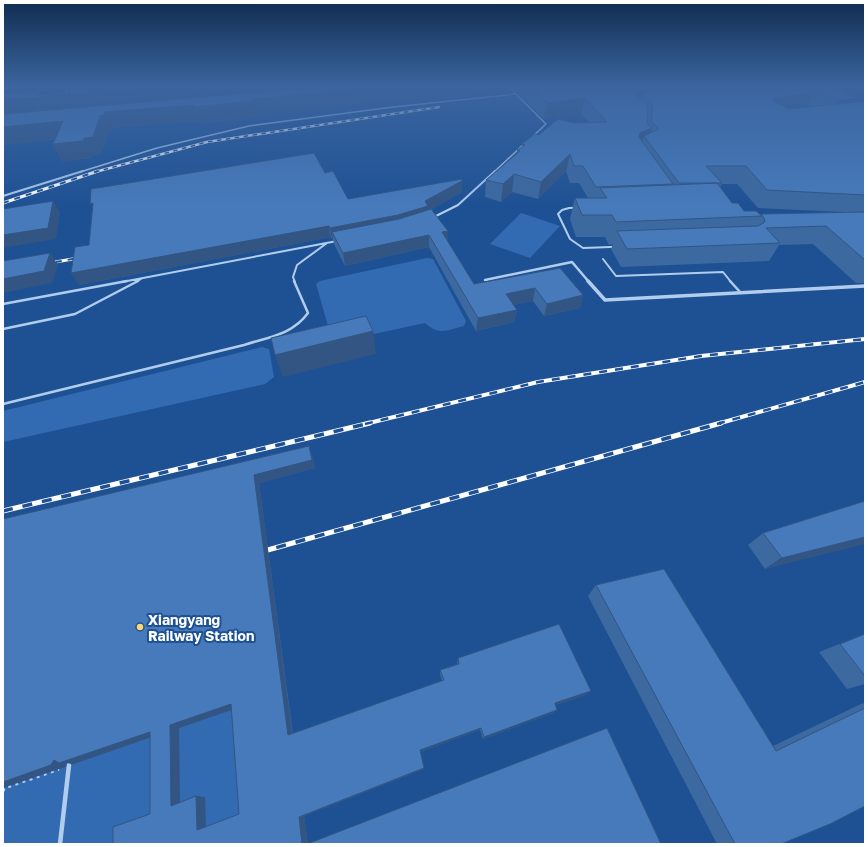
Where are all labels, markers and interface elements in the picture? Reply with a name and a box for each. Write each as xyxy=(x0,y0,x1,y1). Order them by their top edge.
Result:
place label: Xiangyang Railway Station xyxy=(148,611,254,644)
marker: Xiangyang Railway Station xyxy=(135,622,145,632)

